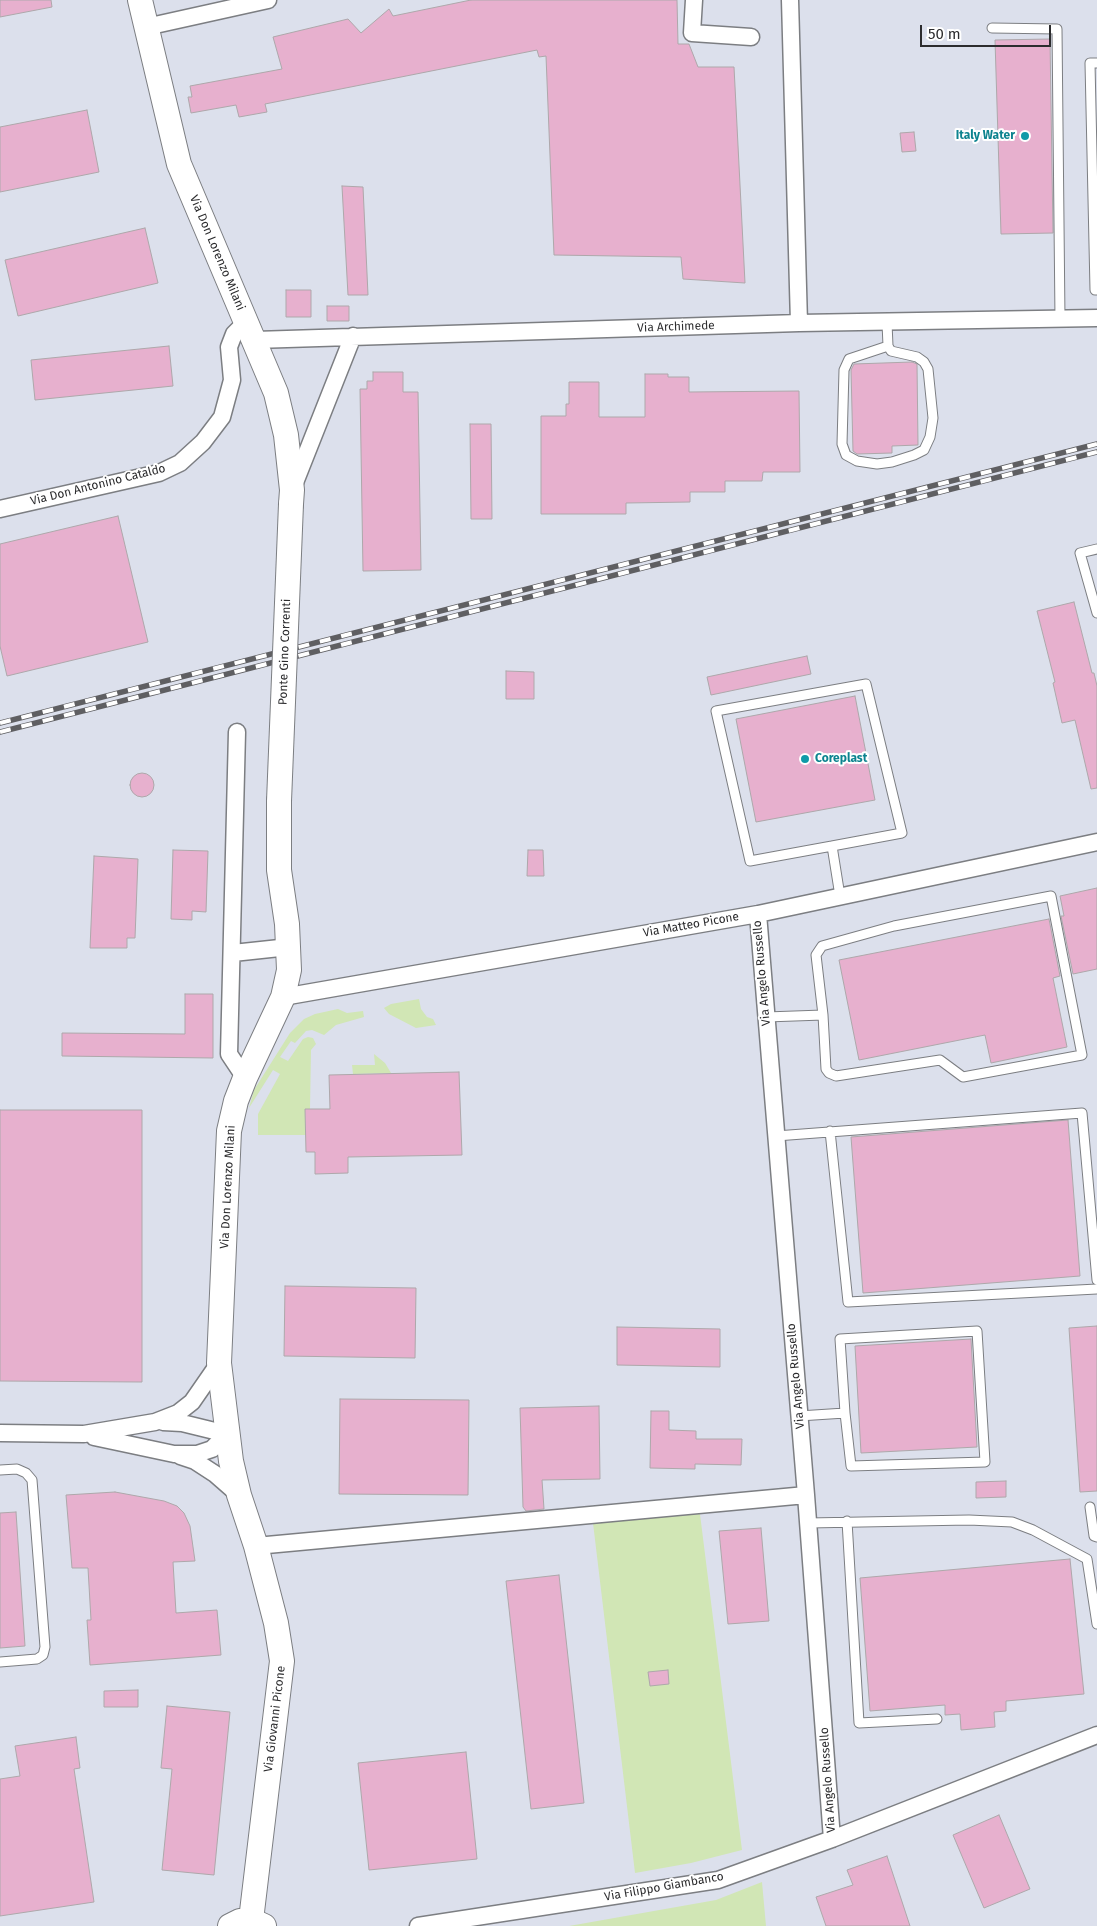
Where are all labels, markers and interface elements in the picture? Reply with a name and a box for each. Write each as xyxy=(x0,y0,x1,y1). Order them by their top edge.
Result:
scale bar xyxy=(922,15,1053,47)
text: 50 m xyxy=(928,25,961,43)
place label: Italy Water xyxy=(956,129,1015,143)
marker: Italy Water xyxy=(1019,130,1031,142)
street label: Via Don Lorenzo Milani xyxy=(186,193,248,313)
street label: Via Archimede xyxy=(637,318,715,336)
street label: Via Don Antonino Cataldo xyxy=(29,461,167,509)
street label: Ponte Gino Correnti xyxy=(276,599,294,705)
place label: Coreplast xyxy=(815,752,867,766)
marker: Coreplast xyxy=(799,753,811,765)
street label: Via Matteo Picone xyxy=(642,909,740,941)
street label: Via Angelo Russello xyxy=(750,920,774,1026)
street label: Via Don Lorenzo Milani xyxy=(218,1125,238,1249)
street label: Via Angelo Russello xyxy=(784,1323,808,1429)
street label: Via Giovanni Picone xyxy=(261,1665,289,1773)
street label: Via Angelo Russello xyxy=(817,1727,839,1833)
street label: Via Filippo Giambanco xyxy=(603,1869,725,1905)

